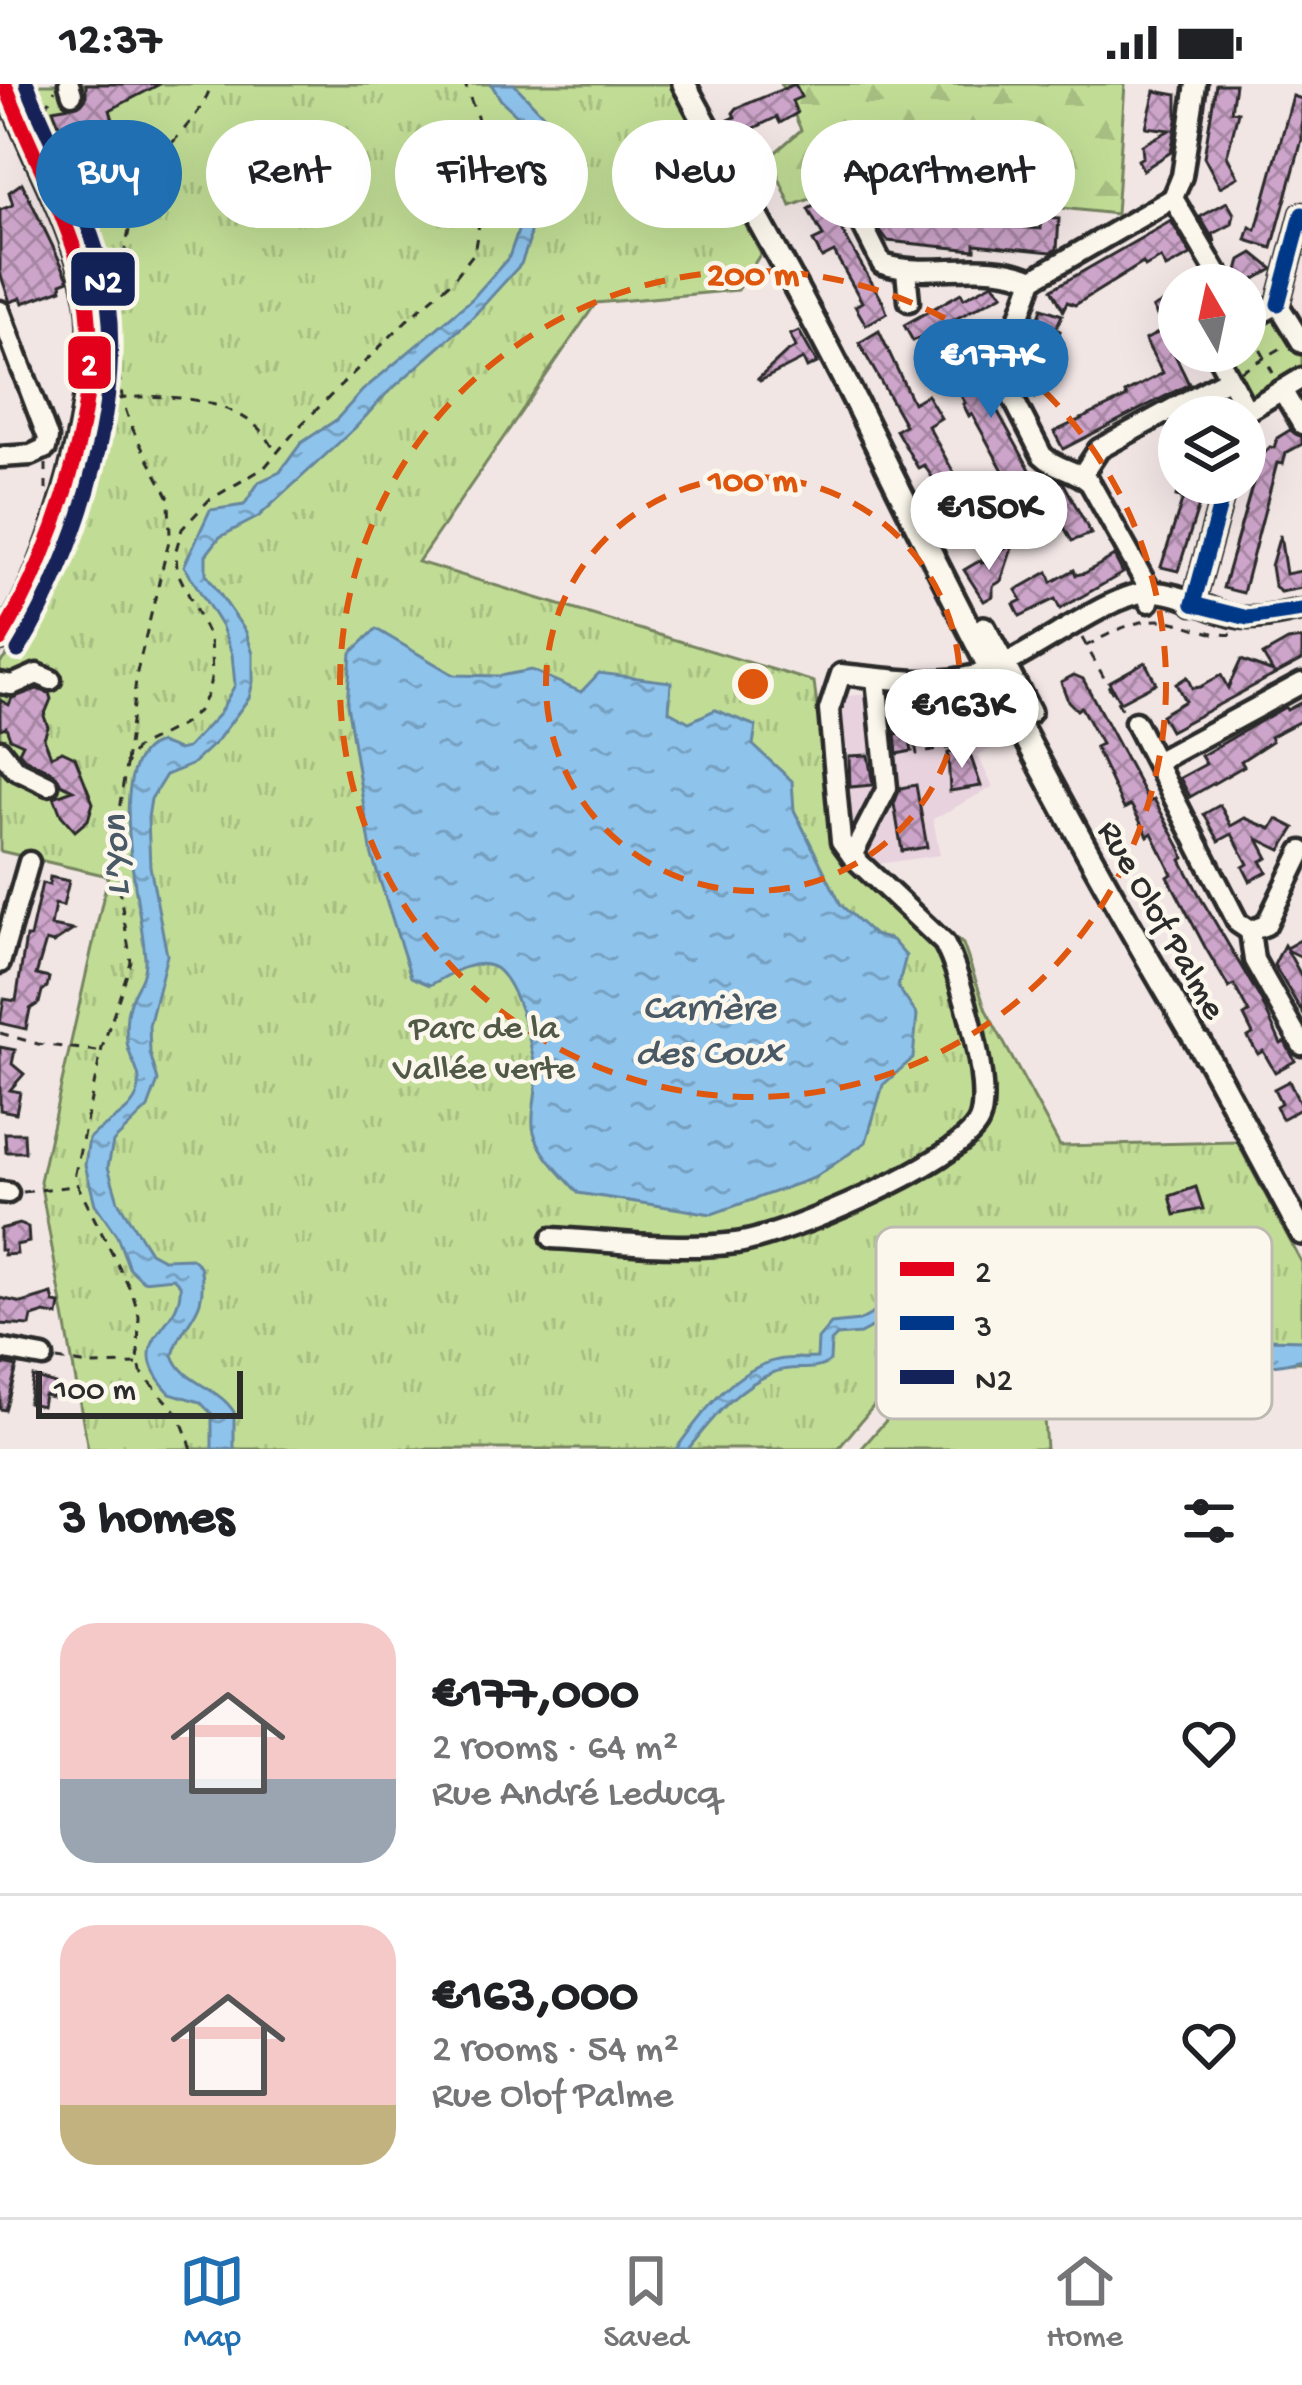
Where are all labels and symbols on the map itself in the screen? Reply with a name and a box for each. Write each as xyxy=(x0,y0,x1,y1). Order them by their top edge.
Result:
line badge: N2 xyxy=(69,250,137,308)
text: 200 m xyxy=(707,256,800,299)
north arrow xyxy=(1158,264,1266,372)
text: N2 xyxy=(84,266,122,304)
pin: €177K xyxy=(907,319,1075,421)
line badge: 2 xyxy=(66,334,113,391)
text: 2 xyxy=(81,349,97,387)
text: 100 m xyxy=(706,462,798,505)
pin: €150K xyxy=(905,471,1073,573)
centre of rings xyxy=(732,663,774,705)
pin: €163K xyxy=(878,669,1046,771)
water label: L'Yon xyxy=(95,814,143,897)
street label: Rue Olof Palme xyxy=(1085,814,1234,1029)
water label: Carrière des Coux xyxy=(636,988,786,1079)
park label: Parc de la Vallée verte xyxy=(392,1009,575,1093)
legend xyxy=(876,1227,1272,1419)
text: 2 xyxy=(975,1256,991,1294)
text: 3 xyxy=(974,1310,992,1348)
text: N2 xyxy=(975,1364,1013,1402)
scale bar xyxy=(36,1365,243,1418)

